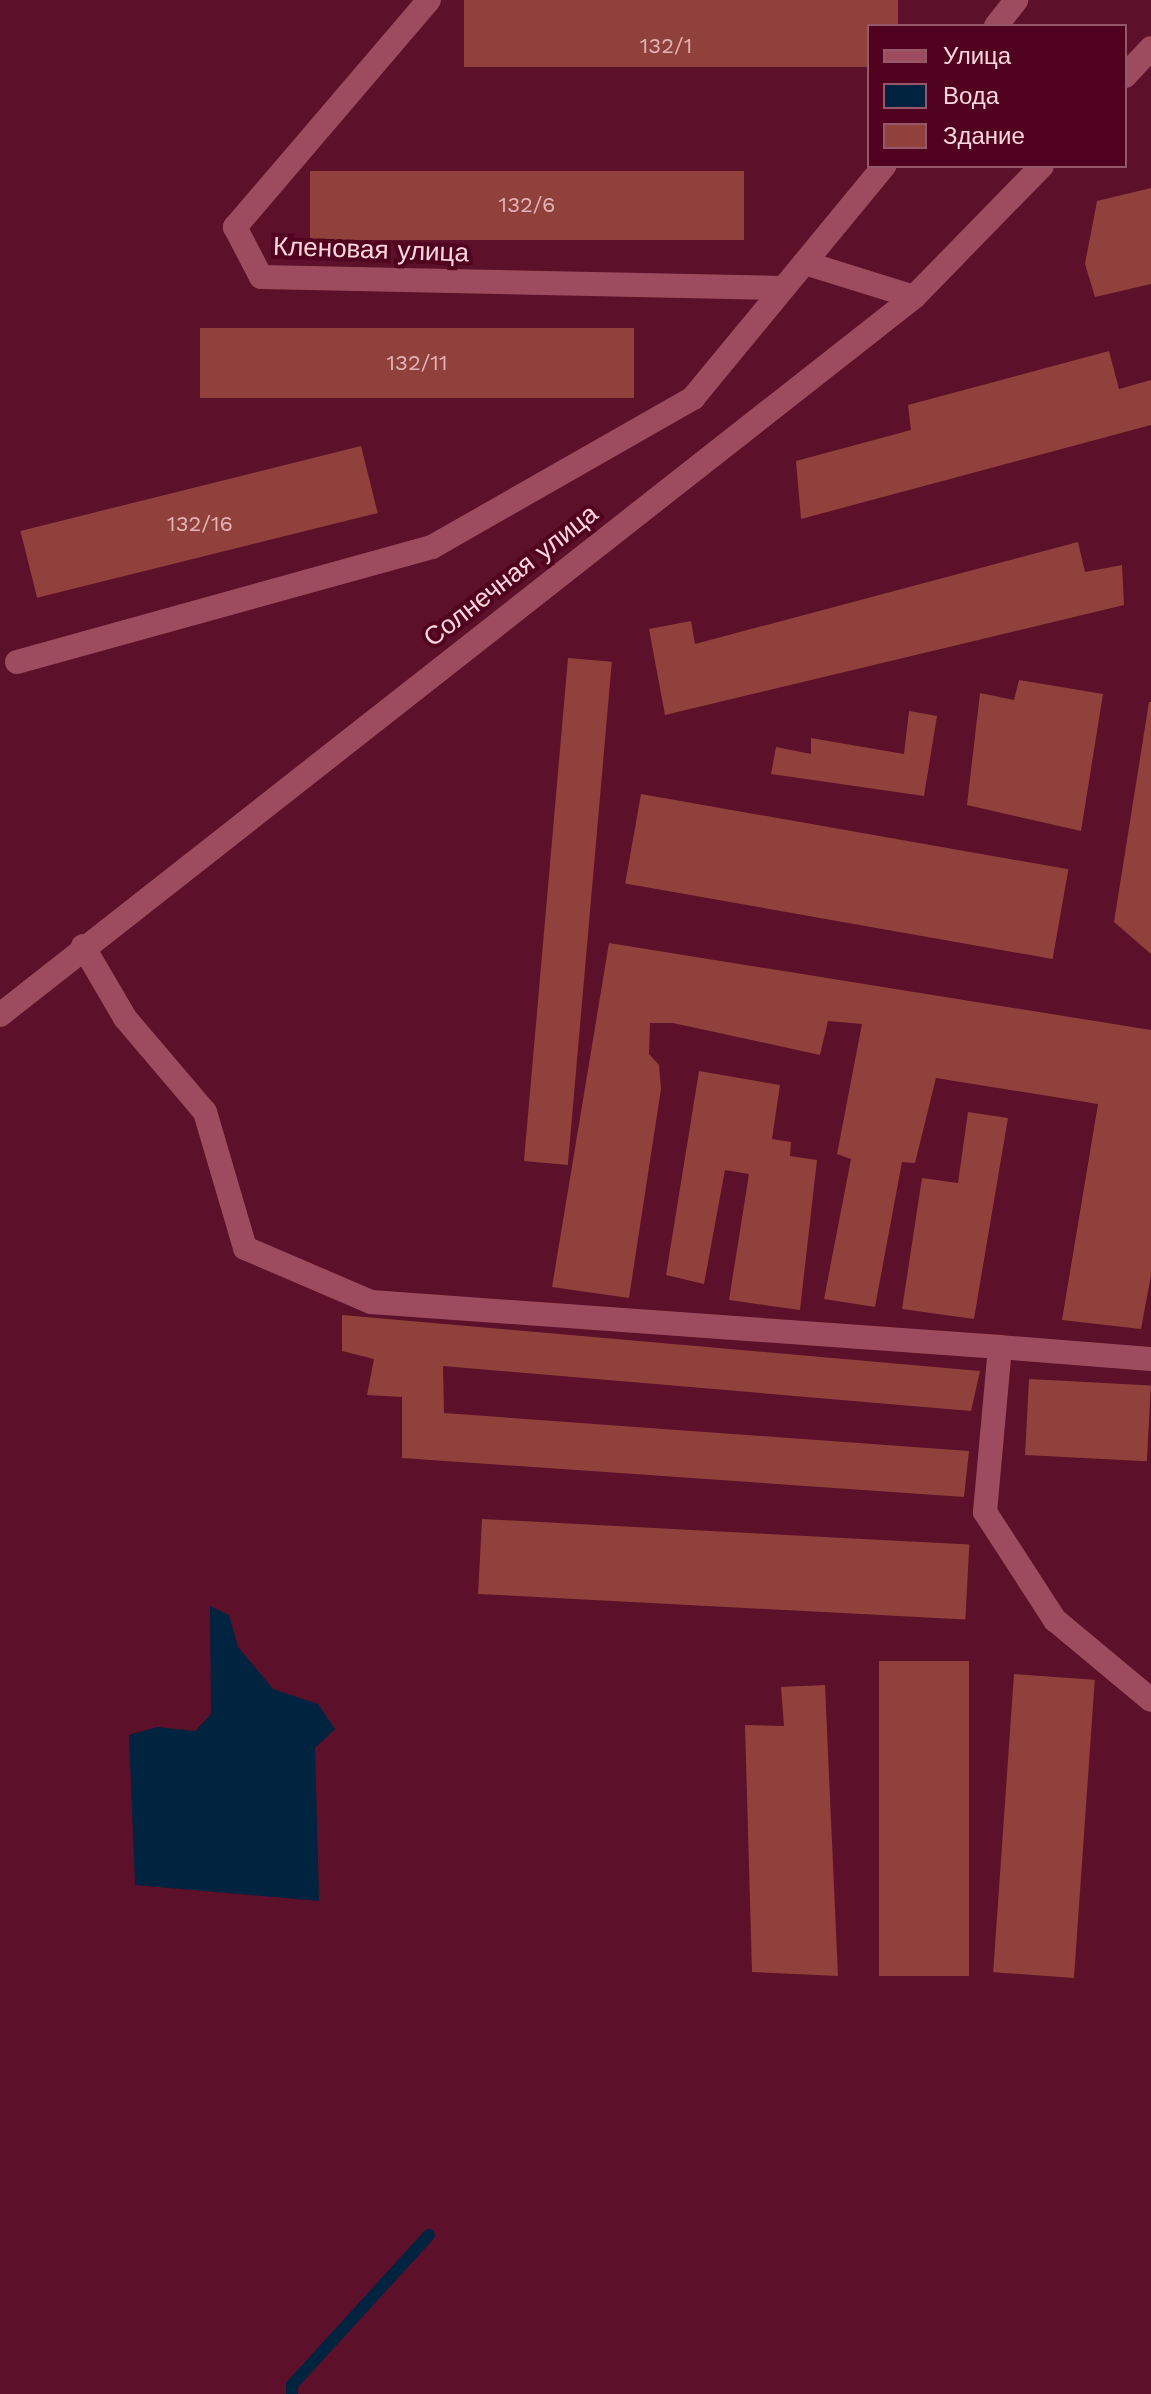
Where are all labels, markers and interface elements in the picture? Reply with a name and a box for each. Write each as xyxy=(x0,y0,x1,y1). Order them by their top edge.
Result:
legend xyxy=(867,24,1127,168)
house number: 132/1 xyxy=(640,33,692,59)
text: Улица xyxy=(943,42,1011,70)
text: Вода xyxy=(943,82,999,110)
text: Здание xyxy=(943,122,1025,150)
house number: 132/6 xyxy=(499,192,555,218)
street label: Кленовая улица xyxy=(273,231,469,269)
house number: 132/11 xyxy=(386,350,448,376)
street label: Солнечная улица xyxy=(418,498,604,654)
house number: 132/16 xyxy=(167,511,233,537)

